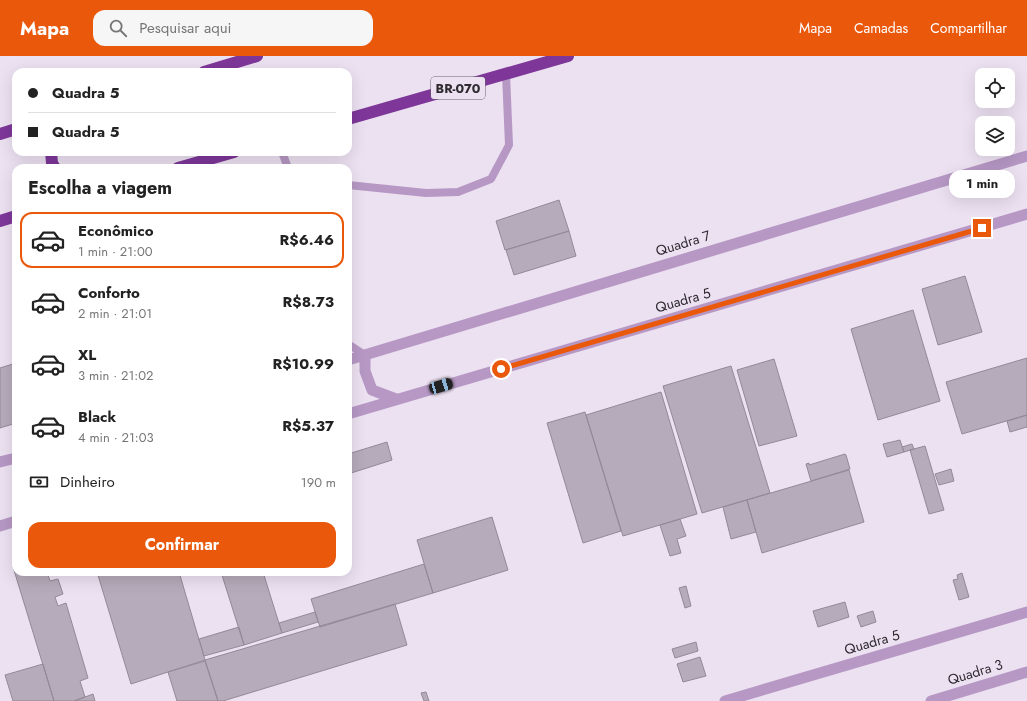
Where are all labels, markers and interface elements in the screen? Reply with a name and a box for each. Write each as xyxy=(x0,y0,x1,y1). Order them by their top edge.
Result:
search box xyxy=(93,10,373,46)
text: Mapa xyxy=(20,15,69,42)
icon: search xyxy=(107,17,129,39)
text: Pesquisar aqui xyxy=(139,17,231,39)
text: Mapa xyxy=(799,18,832,38)
text: Camadas xyxy=(854,18,908,38)
text: Compartilhar xyxy=(930,18,1007,38)
map controls xyxy=(975,68,1015,156)
button: locate xyxy=(975,68,1015,108)
road number: BR-070 xyxy=(431,77,485,99)
text: Quadra 5 xyxy=(52,82,119,104)
button: layers xyxy=(975,116,1015,156)
text: Quadra 5 xyxy=(52,121,119,143)
callout: 1 min xyxy=(949,170,1015,198)
text: 1 min xyxy=(966,174,998,193)
text: Escolha a viagem xyxy=(28,175,172,201)
route end xyxy=(973,219,991,237)
text: Econômico xyxy=(78,220,153,242)
icon: car xyxy=(30,222,66,258)
street label: Quadra 7 xyxy=(653,225,713,261)
text: R$6.46 xyxy=(280,229,334,251)
text: 1 min · 21:00 xyxy=(78,242,153,261)
text: Conforto xyxy=(78,282,140,304)
street label: Quadra 5 xyxy=(653,283,713,317)
icon: car xyxy=(30,284,66,320)
text: R$8.73 xyxy=(283,291,334,313)
text: 2 min · 21:01 xyxy=(78,304,152,323)
text: XL xyxy=(78,344,96,366)
icon: car xyxy=(30,346,66,382)
text: R$10.99 xyxy=(272,353,334,375)
route start xyxy=(492,360,510,378)
text: 3 min · 21:02 xyxy=(78,366,153,385)
car xyxy=(428,377,454,395)
text: Black xyxy=(78,406,116,428)
icon: car xyxy=(30,408,66,444)
text: R$5.37 xyxy=(282,415,334,437)
text: 4 min · 21:03 xyxy=(78,428,154,447)
icon: cash xyxy=(28,471,50,493)
text: Dinheiro xyxy=(60,471,115,493)
text: 190 m xyxy=(301,473,336,492)
button: Confirmar xyxy=(28,522,336,568)
street label: Quadra 5 xyxy=(842,625,902,659)
street label: Quadra 3 xyxy=(945,654,1005,690)

